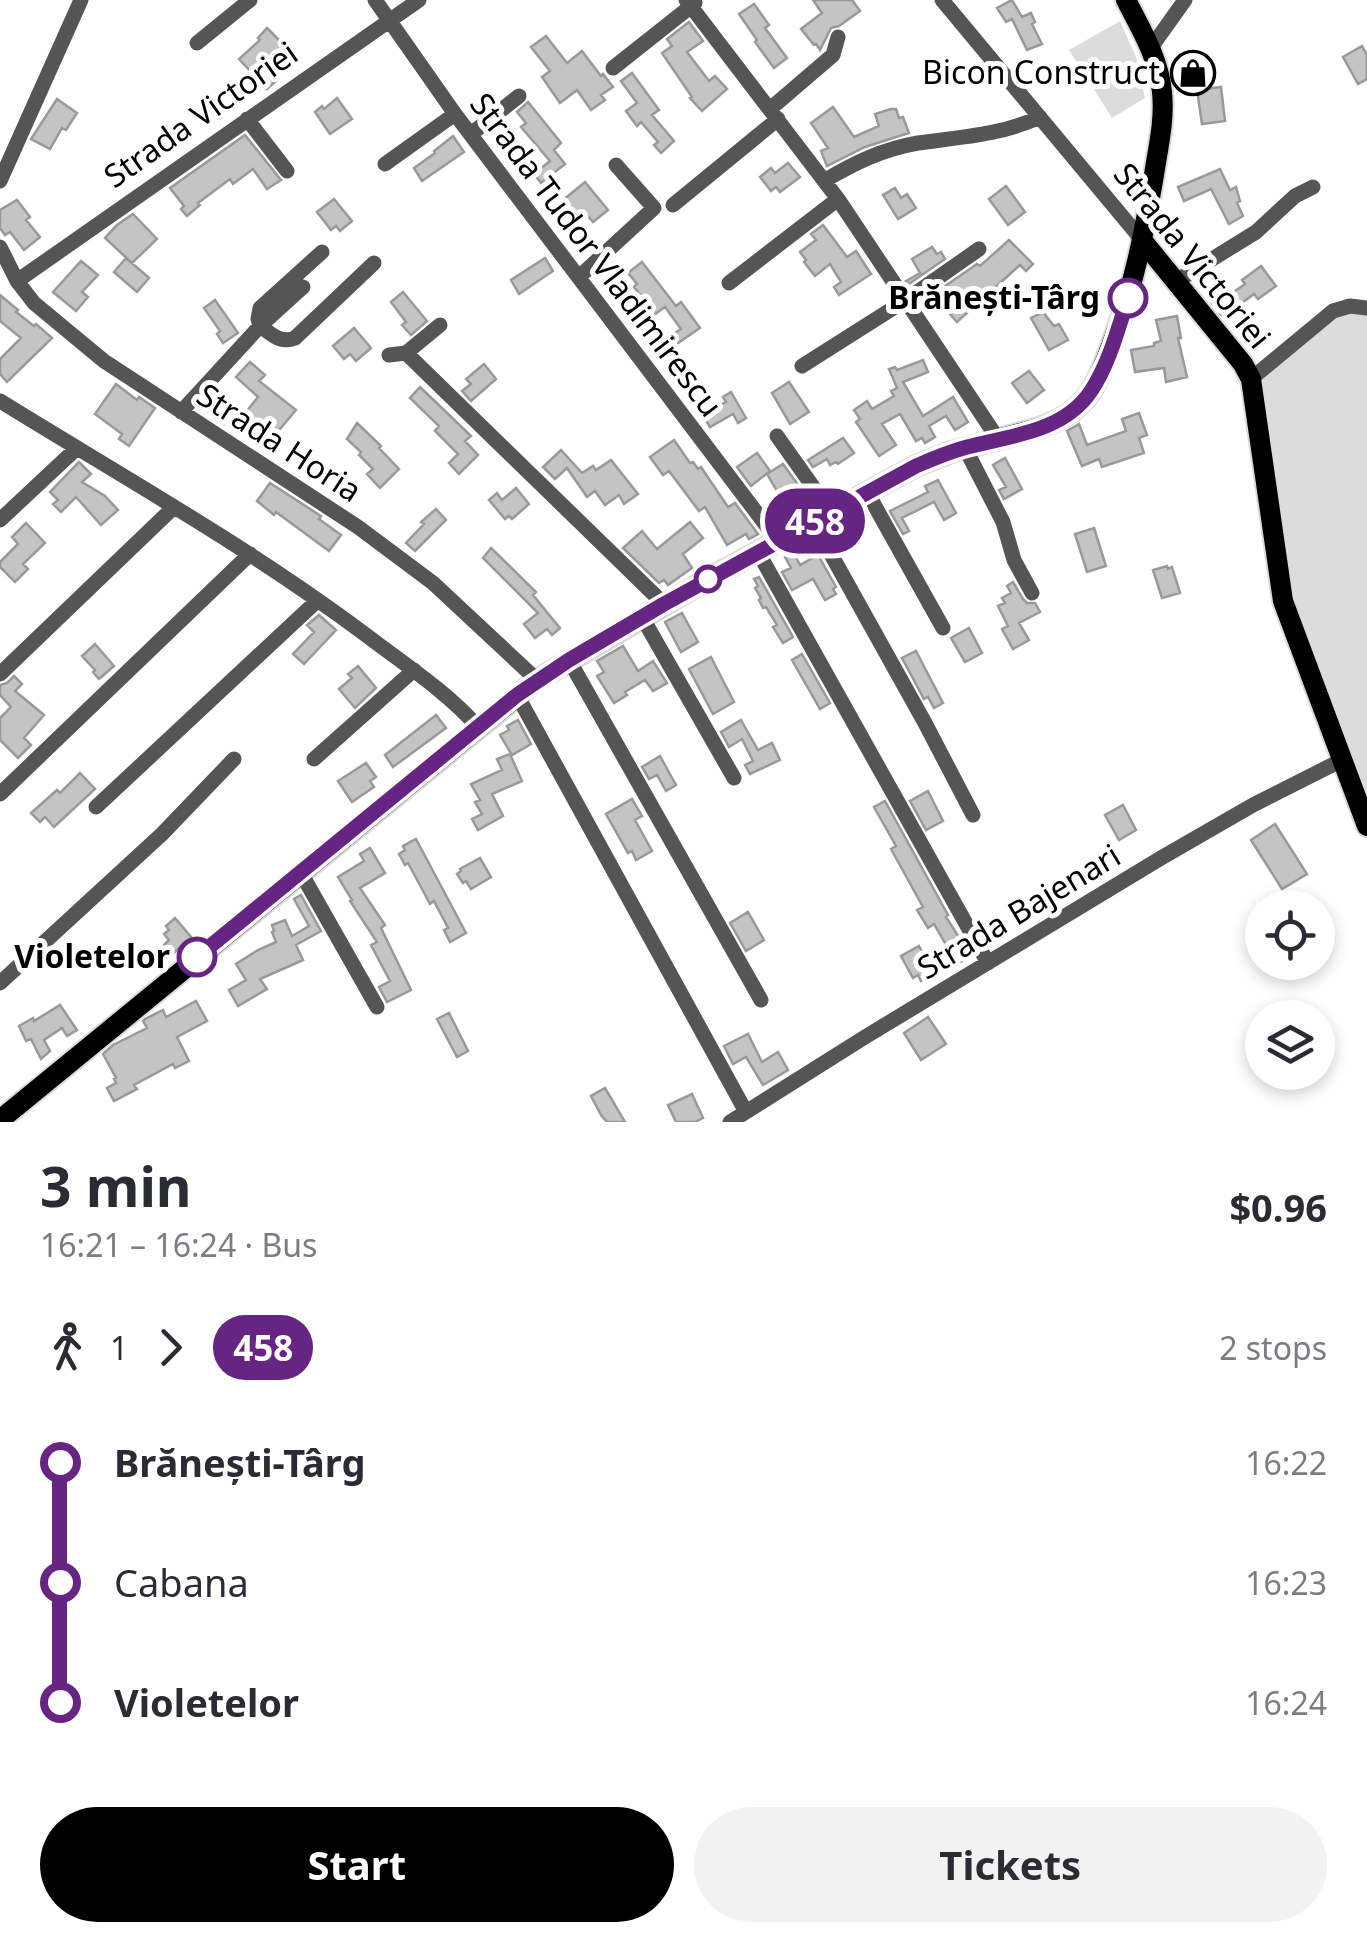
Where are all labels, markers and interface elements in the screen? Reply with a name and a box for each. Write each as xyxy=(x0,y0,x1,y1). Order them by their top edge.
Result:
street label: Strada Victoriei xyxy=(95,31,305,197)
place label: Bicon Construct xyxy=(922,50,1160,93)
shop icon: Bicon Construct xyxy=(1170,50,1216,96)
street label: Strada Tudor Vladimirescu xyxy=(461,84,733,425)
street label: Strada Victoriei xyxy=(1105,153,1281,357)
place label: Brănești-Târg xyxy=(888,275,1100,318)
marker: Brănești-Târg xyxy=(1109,279,1147,317)
street label: Strada Horia xyxy=(189,372,370,511)
line badge: 458 xyxy=(758,488,872,554)
text: 458 xyxy=(785,498,845,545)
unlabelled marker xyxy=(695,566,721,592)
street label: Strada Bajenari xyxy=(909,833,1128,988)
map controls xyxy=(1245,890,1335,1090)
button: locate xyxy=(1245,890,1335,980)
place label: Violetelor xyxy=(14,934,170,977)
marker: Violetelor xyxy=(178,938,216,976)
button: layers xyxy=(1245,1000,1335,1090)
text: 3 min xyxy=(40,1148,192,1223)
text: $0.96 xyxy=(1229,1181,1327,1233)
text: 16:21 – 16:24 · Bus xyxy=(40,1223,317,1266)
icon: walk xyxy=(40,1320,95,1375)
icon: forward xyxy=(143,1320,198,1375)
text: 458 xyxy=(233,1324,293,1371)
text: 1 xyxy=(110,1326,128,1369)
text: 2 stops xyxy=(1219,1326,1327,1369)
text: Brănești-Târg xyxy=(114,1436,366,1488)
text: 16:22 xyxy=(1245,1441,1327,1484)
text: Cabana xyxy=(114,1556,249,1608)
text: 16:23 xyxy=(1245,1561,1327,1604)
text: Violetelor xyxy=(114,1676,299,1728)
text: 16:24 xyxy=(1245,1681,1327,1724)
button: Start xyxy=(40,1807,674,1922)
button: Tickets xyxy=(694,1807,1327,1922)

